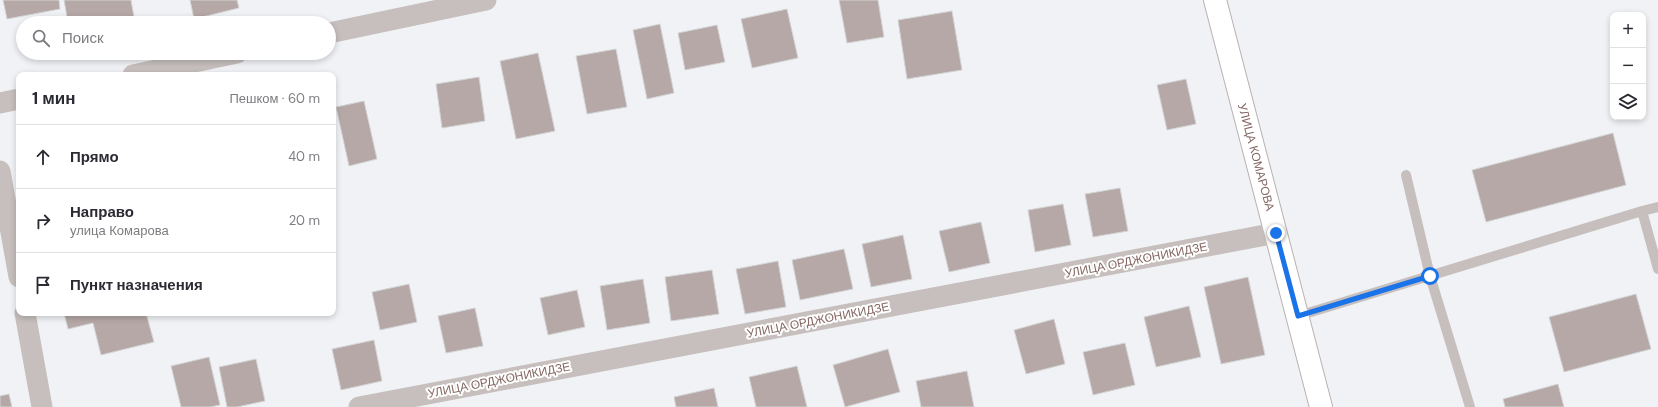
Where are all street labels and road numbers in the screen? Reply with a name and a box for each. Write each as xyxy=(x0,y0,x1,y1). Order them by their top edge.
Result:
street label: УЛИЦА КОМАРОВА xyxy=(1234,101,1278,213)
street label: УЛИЦА ОРДЖОНИКИДЗЕ xyxy=(1063,238,1209,282)
street label: УЛИЦА ОРДЖОНИКИДЗЕ xyxy=(745,298,891,342)
street label: УЛИЦА ОРДЖОНИКИДЗЕ xyxy=(426,358,572,402)

